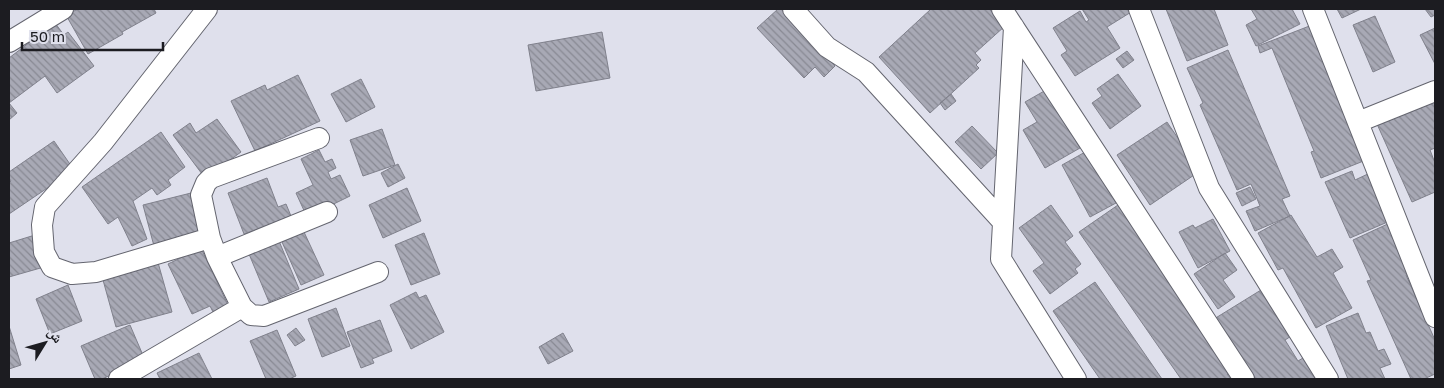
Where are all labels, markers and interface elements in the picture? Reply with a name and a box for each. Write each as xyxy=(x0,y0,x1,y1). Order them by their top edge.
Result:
scale bar xyxy=(22,20,164,52)
text: 50 m xyxy=(30,27,65,45)
north arrow xyxy=(20,318,70,368)
text: ش xyxy=(44,324,67,347)

